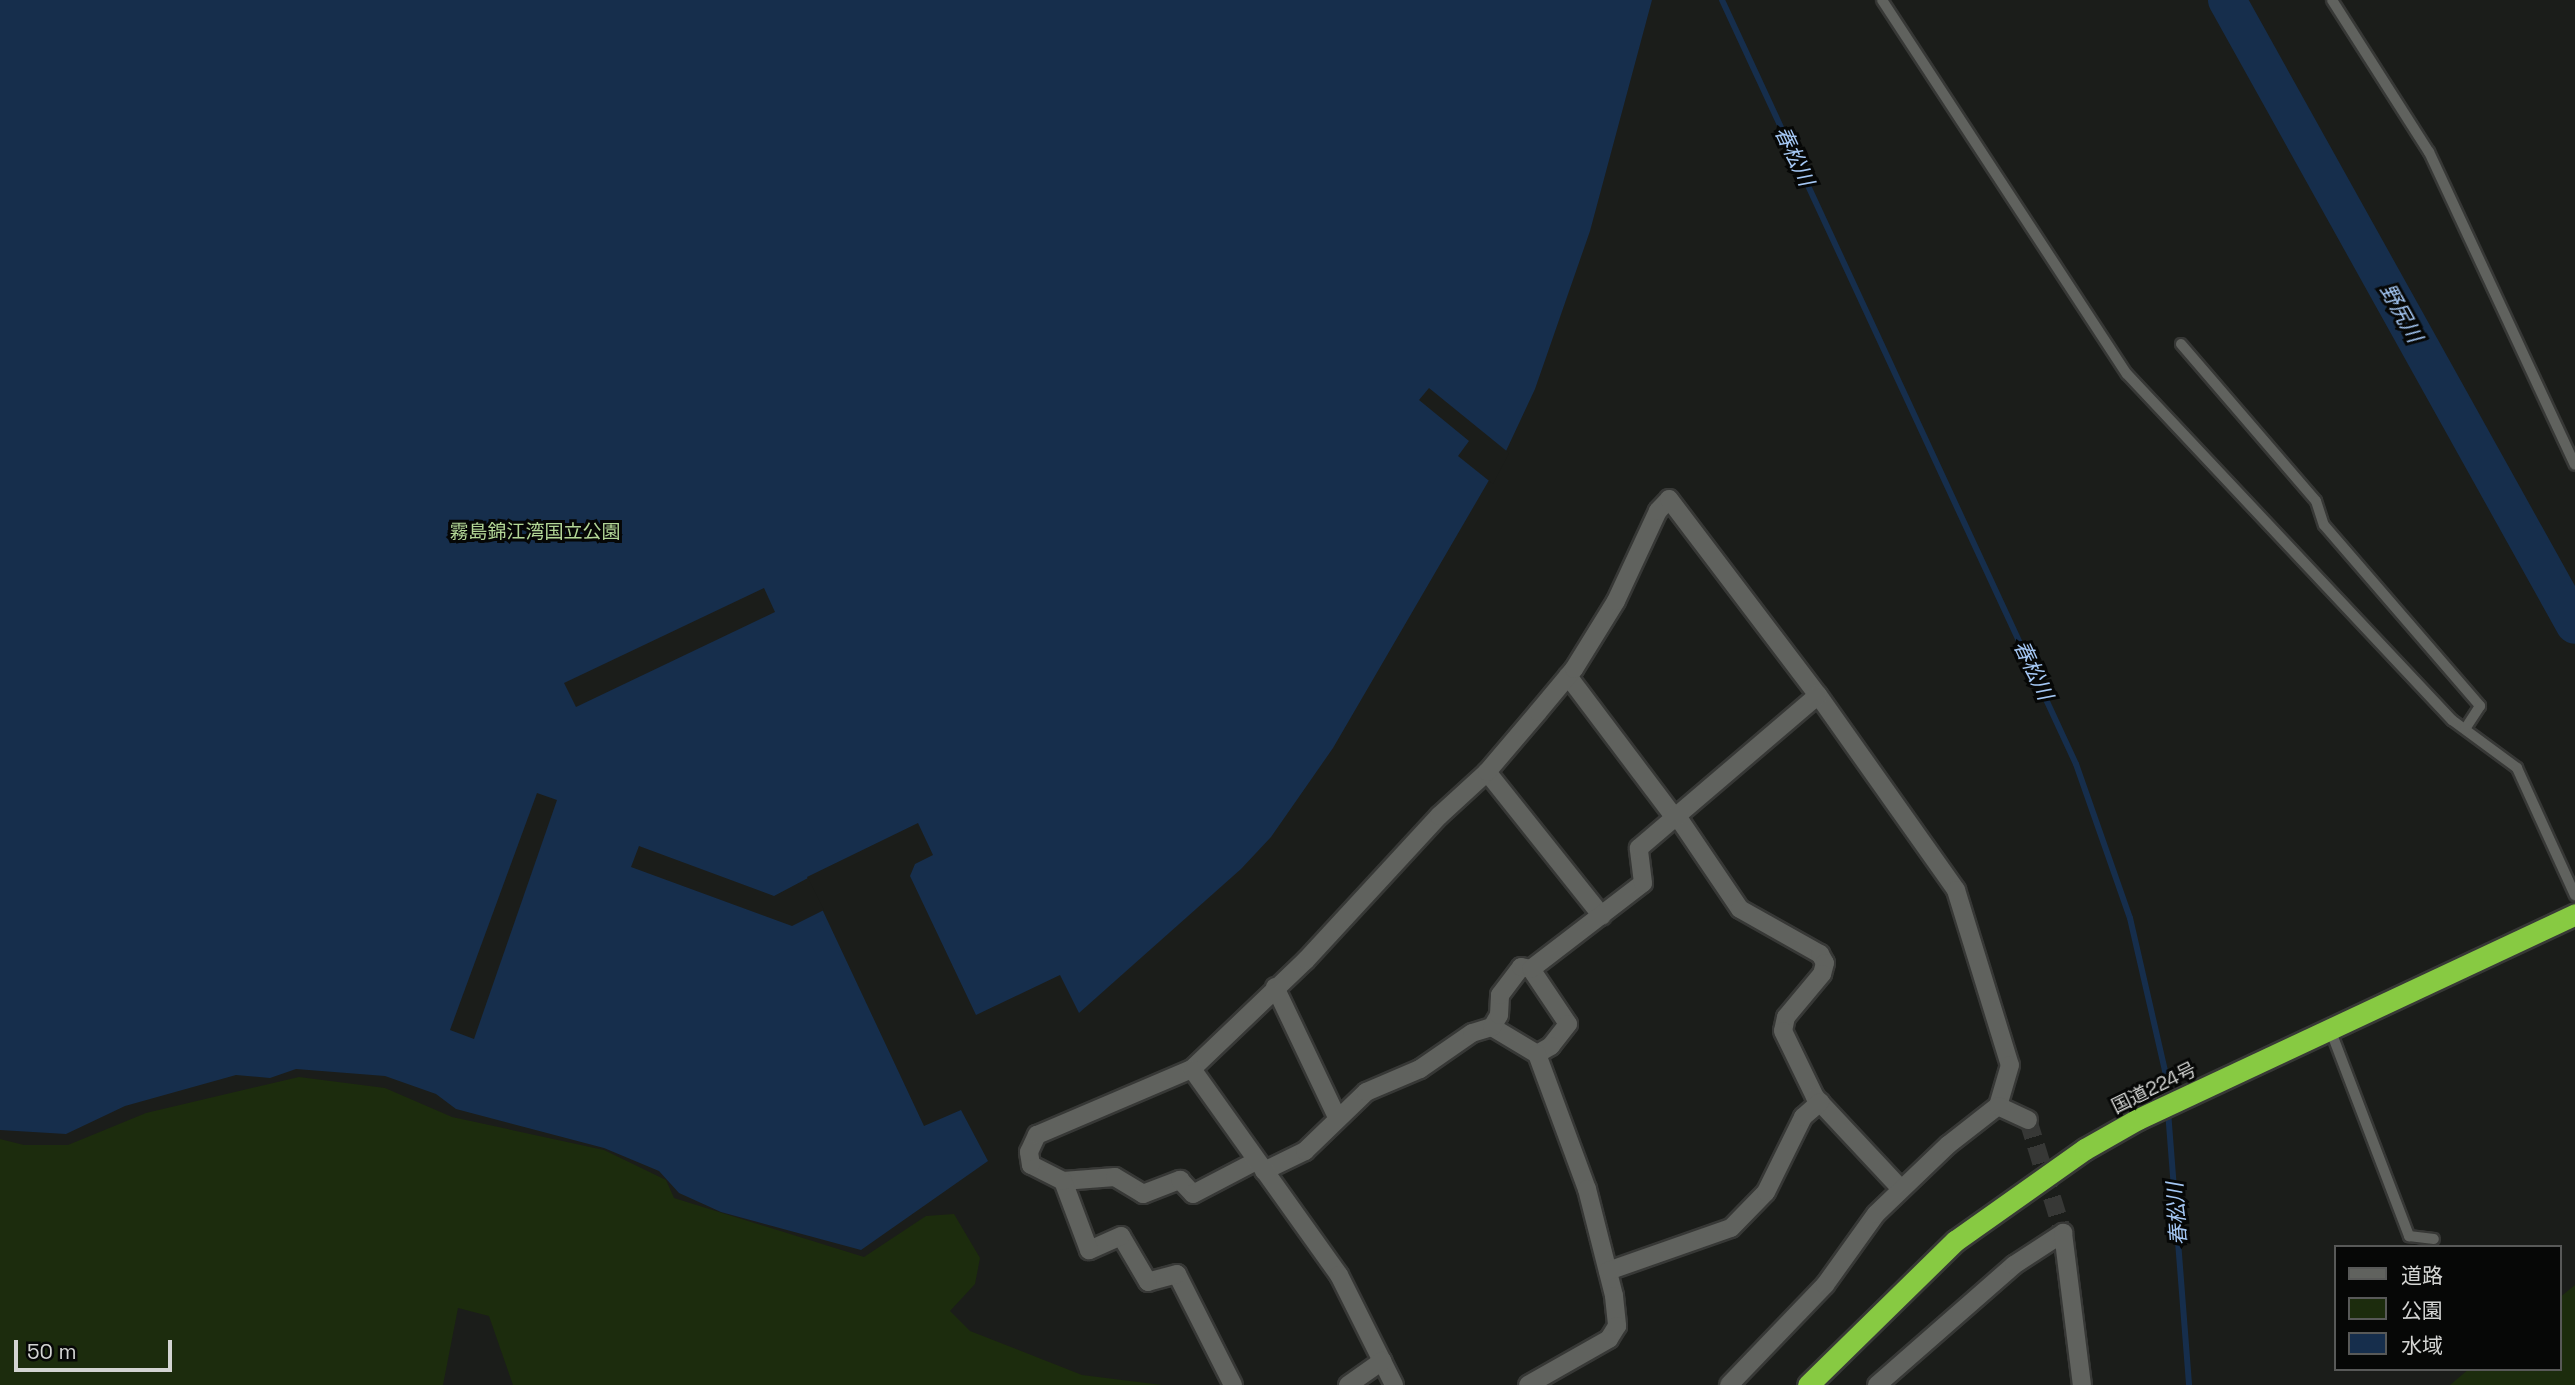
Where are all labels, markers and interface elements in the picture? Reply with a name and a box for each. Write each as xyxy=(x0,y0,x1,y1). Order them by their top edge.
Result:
water label: 春松川 xyxy=(1769,122,1819,190)
water label: 野尻川 xyxy=(2375,279,2427,347)
park label: 霧島錦江湾国立公園 xyxy=(450,521,620,543)
water label: 春松川 xyxy=(2008,636,2058,704)
street label: 国道224号 xyxy=(2108,1058,2200,1118)
water label: 春松川 xyxy=(2162,1182,2192,1246)
legend xyxy=(2334,1245,2561,1371)
text: 道路 xyxy=(2401,1262,2443,1289)
text: 公園 xyxy=(2401,1297,2443,1324)
scale bar xyxy=(18,1326,175,1370)
text: 水域 xyxy=(2401,1332,2443,1359)
text: 50 m xyxy=(27,1338,77,1365)

